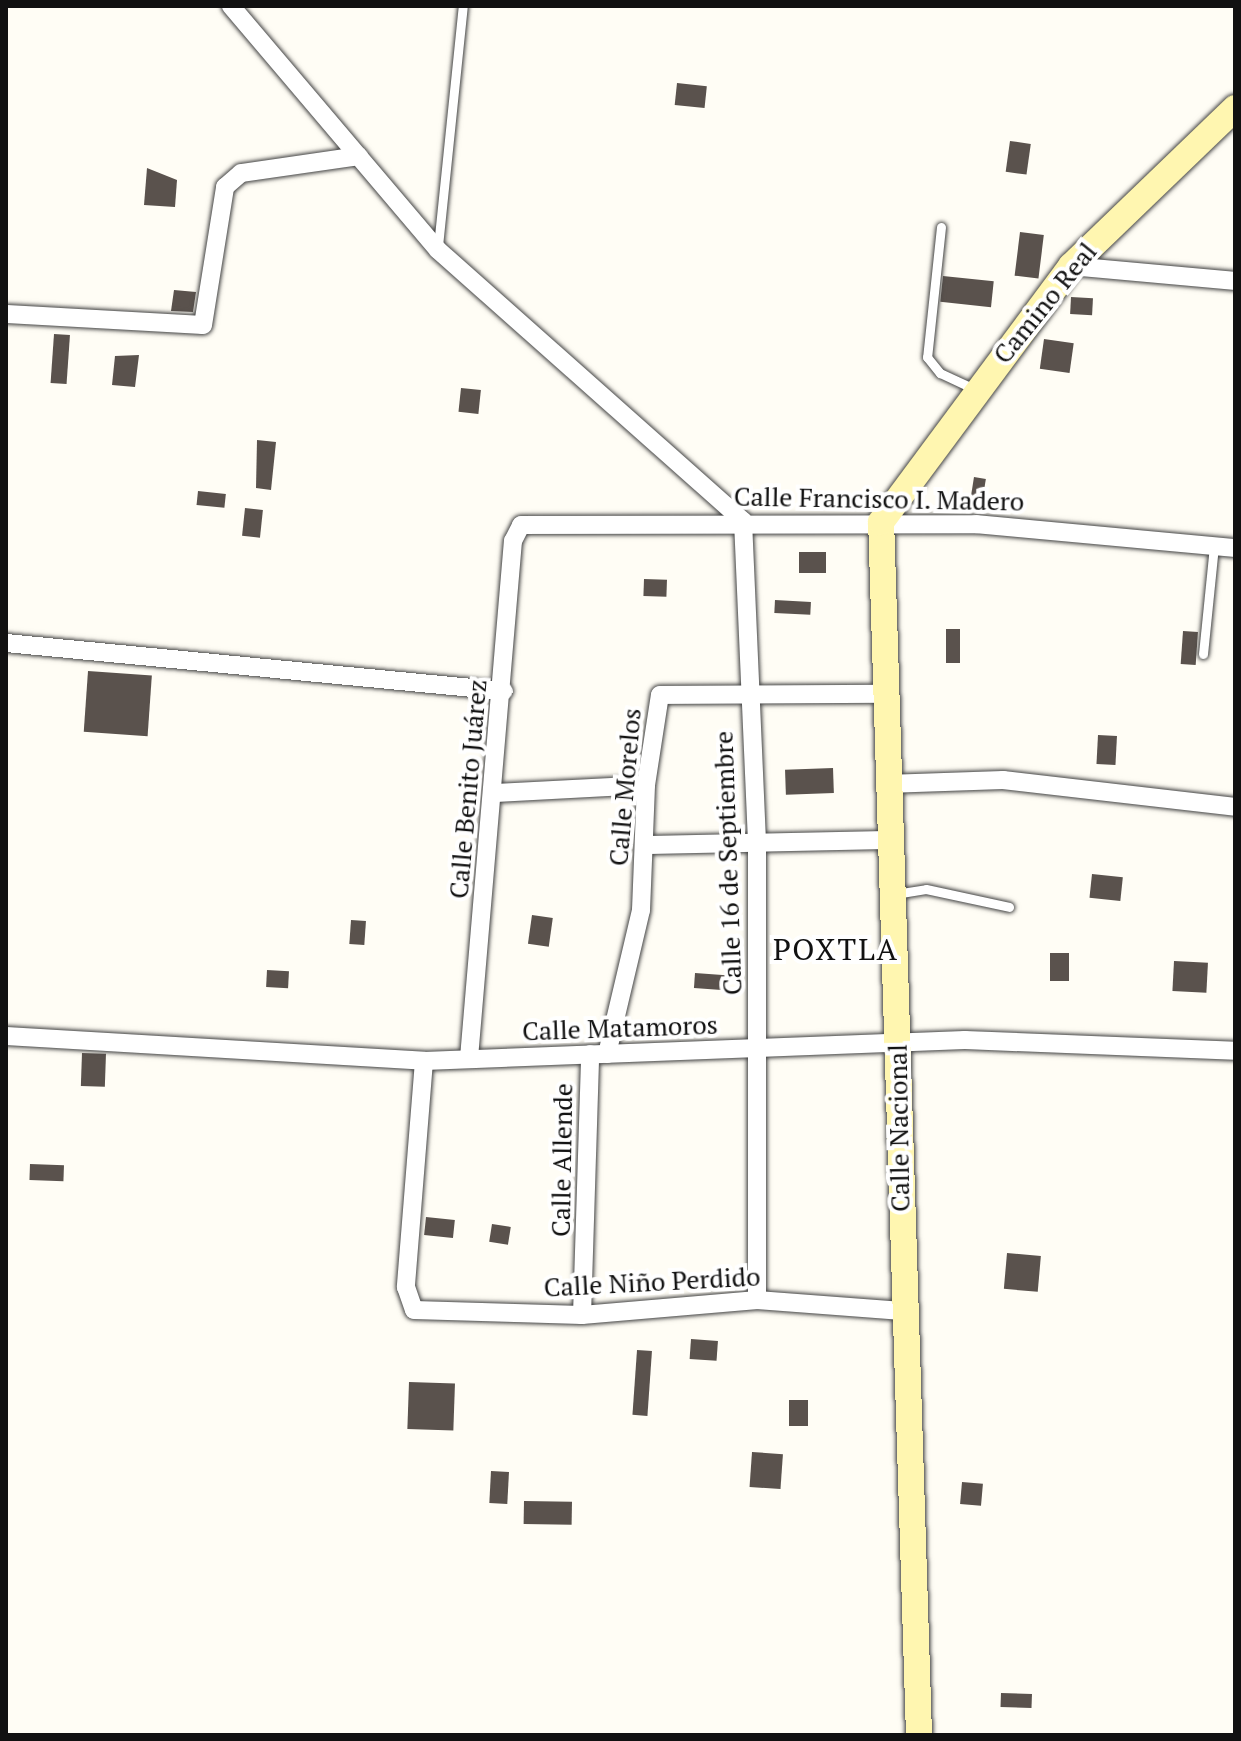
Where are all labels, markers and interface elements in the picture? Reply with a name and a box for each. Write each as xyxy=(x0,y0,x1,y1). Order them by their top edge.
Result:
street label: Camino Real xyxy=(987,236,1103,370)
street label: Calle Francisco I. Madero xyxy=(733,481,1025,517)
street label: Calle Benito Juárez xyxy=(443,678,493,900)
street label: Calle Morelos xyxy=(603,707,647,867)
street label: Calle 16 de Septiembre xyxy=(708,730,748,996)
district label: POXTLA xyxy=(773,931,899,967)
street label: Calle Matamoros xyxy=(522,1009,718,1047)
street label: Calle Nacional xyxy=(882,1044,916,1212)
street label: Calle Allende xyxy=(545,1083,579,1237)
street label: Calle Niño Perdido xyxy=(543,1261,761,1303)

